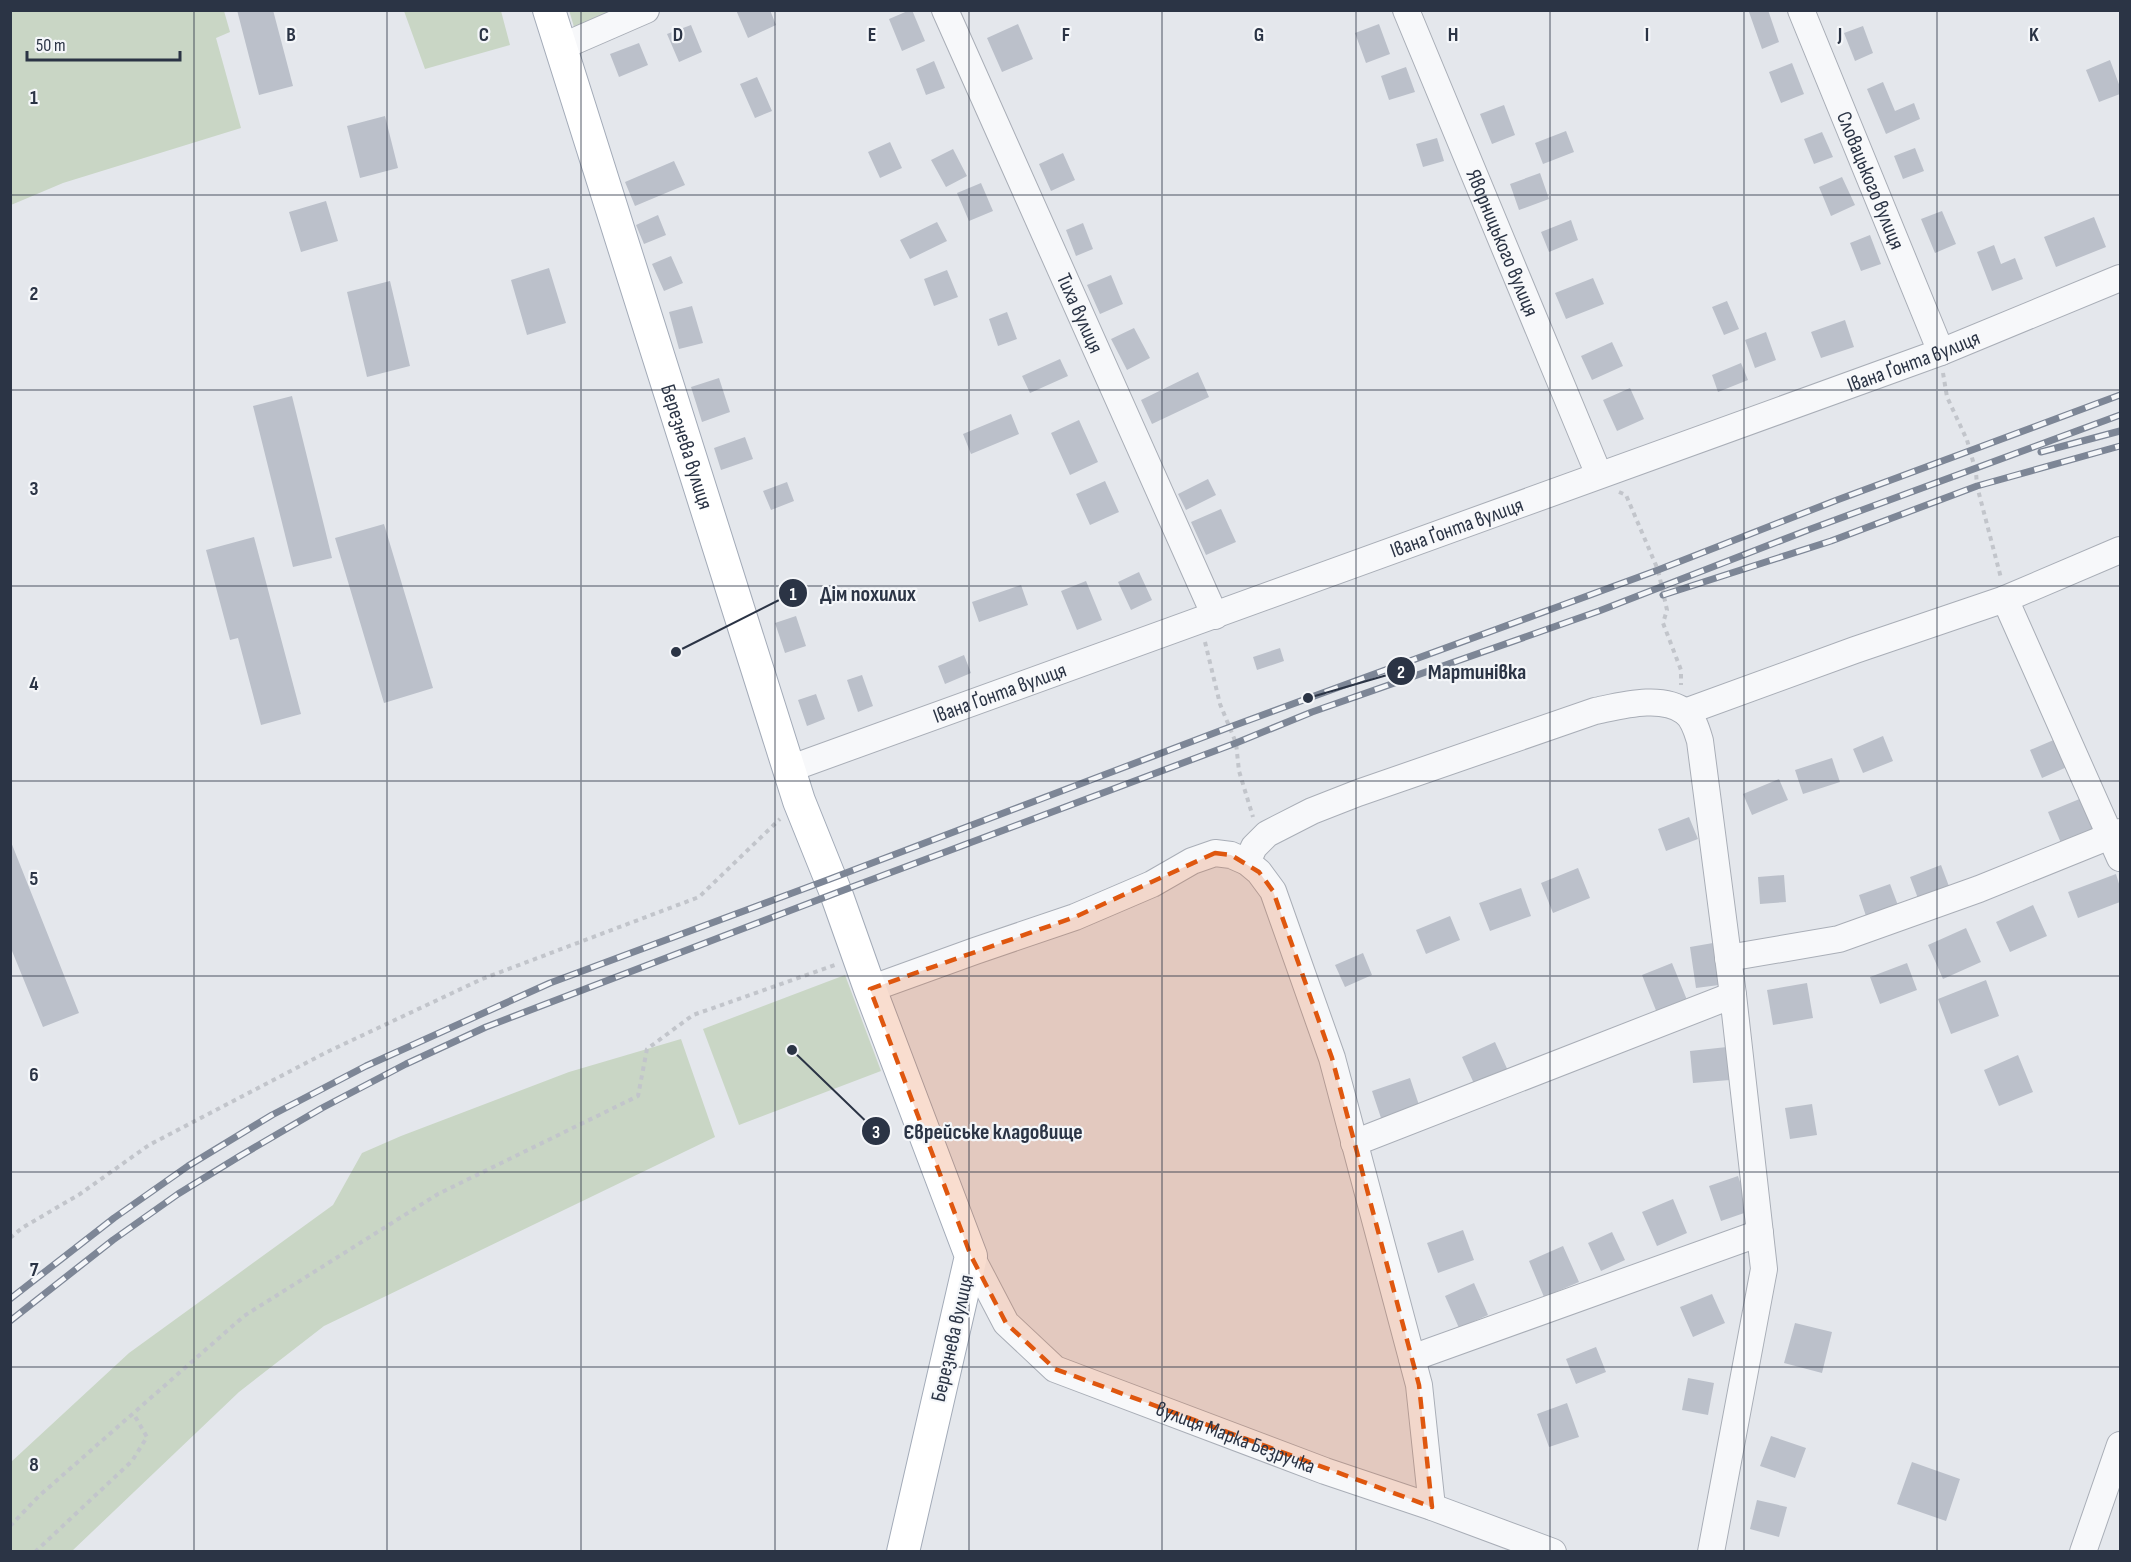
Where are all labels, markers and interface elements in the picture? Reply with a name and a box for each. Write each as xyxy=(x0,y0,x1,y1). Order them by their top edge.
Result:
text: B xyxy=(286,23,296,47)
text: C xyxy=(479,23,489,47)
text: D xyxy=(673,23,683,47)
text: E xyxy=(868,23,876,47)
text: F xyxy=(1062,23,1070,47)
text: G xyxy=(1254,23,1264,47)
text: H xyxy=(1448,23,1458,47)
text: I xyxy=(1645,23,1649,47)
text: J xyxy=(1837,23,1842,47)
text: K xyxy=(2029,23,2039,47)
scale bar xyxy=(27,24,180,62)
text: 50 m xyxy=(36,35,66,56)
text: 1 xyxy=(30,86,38,110)
street label: Словацького вулиця xyxy=(1831,108,1910,253)
street label: Яворницького вулиця xyxy=(1461,166,1544,320)
street label: Тиха вулиця xyxy=(1051,270,1108,357)
text: 2 xyxy=(30,282,38,306)
street label: Івана Ґонта вулиця xyxy=(1844,325,1984,398)
street label: Березнева вулиця xyxy=(655,381,718,512)
text: 3 xyxy=(30,477,39,501)
street label: Івана Ґонта вулиця xyxy=(1387,492,1527,563)
callout: Дiм похилих xyxy=(778,573,928,613)
text: Дiм похилих xyxy=(820,581,916,608)
text: 1 xyxy=(789,584,797,605)
callout: Мартинівка xyxy=(1386,651,1538,691)
street label: Івана Ґонта вулиця xyxy=(930,658,1070,729)
text: Мартинівка xyxy=(1428,659,1526,686)
text: 2 xyxy=(1397,662,1405,683)
text: 4 xyxy=(29,672,39,696)
text: 5 xyxy=(30,867,39,891)
text: 6 xyxy=(29,1063,39,1087)
callout: Єврейське кладовище xyxy=(861,1111,1095,1151)
text: Єврейське кладовище xyxy=(903,1119,1083,1146)
text: 3 xyxy=(872,1122,880,1143)
text: 7 xyxy=(30,1258,39,1282)
street label: Березнева вулиця xyxy=(926,1272,979,1404)
street label: вулиця Марка Безручка xyxy=(1153,1396,1319,1479)
text: 8 xyxy=(29,1453,39,1477)

